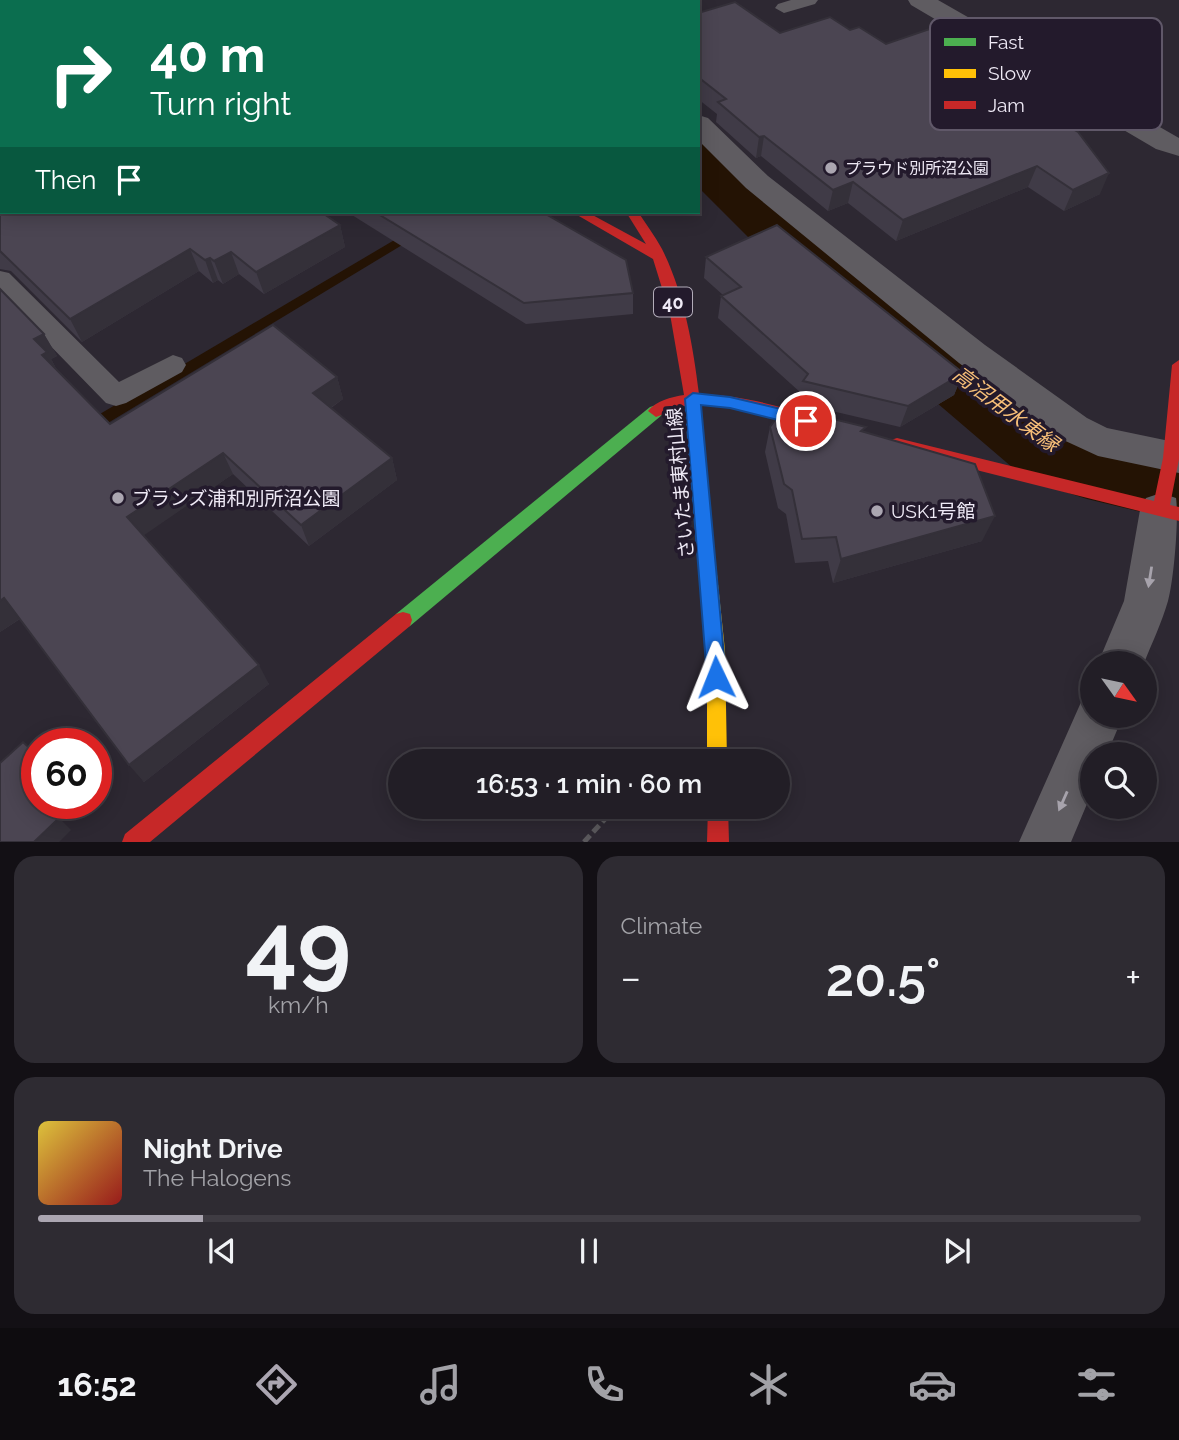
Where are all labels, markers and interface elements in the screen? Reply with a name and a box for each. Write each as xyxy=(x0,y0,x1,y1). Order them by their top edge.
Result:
legend xyxy=(930,18,1162,130)
text: 40 m xyxy=(150,26,265,83)
icon: right xyxy=(35,28,126,119)
text: Fast xyxy=(988,31,1024,53)
text: Slow xyxy=(988,62,1032,84)
text: Turn right xyxy=(150,85,291,122)
text: Jam xyxy=(988,94,1025,116)
place label: プラウド別所沼公園 xyxy=(845,159,989,178)
marker: プラウド別所沼公園 xyxy=(823,160,839,176)
icon: arrive xyxy=(110,161,148,199)
text: Then xyxy=(35,165,96,195)
road number: 40 xyxy=(654,288,692,316)
water label: 高沼用水東縁 xyxy=(948,361,1065,458)
pin xyxy=(776,391,836,451)
icon: arrive xyxy=(787,402,825,440)
street label: さいたま東村山線 xyxy=(662,407,698,559)
place label: ブランズ浦和別所沼公園 xyxy=(132,487,341,509)
marker: ブランズ浦和別所沼公園 xyxy=(110,490,126,506)
place label: USK1号館 xyxy=(891,500,975,522)
marker: USK1号館 xyxy=(869,503,885,519)
one-way arrow xyxy=(1144,567,1155,589)
position arrow xyxy=(679,640,753,714)
north arrow xyxy=(1080,651,1157,728)
map controls xyxy=(1080,651,1157,819)
speed limit sign: 60 xyxy=(21,728,112,819)
button: search xyxy=(1080,742,1157,819)
text: 16:53 · 1 min · 60 m xyxy=(476,769,702,799)
one-way arrow xyxy=(1057,791,1069,811)
text: 49 xyxy=(245,892,351,999)
text: Climate xyxy=(621,912,702,939)
text: 20.5° xyxy=(826,947,940,1008)
text: − xyxy=(621,955,641,1000)
text: + xyxy=(1125,955,1141,1000)
text: km/h xyxy=(268,991,329,1018)
text: Night Drive xyxy=(143,1134,282,1164)
text: The Halogens xyxy=(143,1164,291,1191)
icon: previous xyxy=(203,1232,241,1270)
icon: pause xyxy=(570,1232,608,1270)
icon: next xyxy=(938,1232,976,1270)
icon: directions xyxy=(252,1360,301,1409)
icon: music xyxy=(416,1360,465,1409)
icon: phone xyxy=(580,1360,629,1409)
icon: climate xyxy=(744,1360,793,1409)
icon: car xyxy=(908,1360,957,1409)
icon: filters xyxy=(1072,1360,1121,1409)
text: 16:52 xyxy=(58,1366,136,1403)

